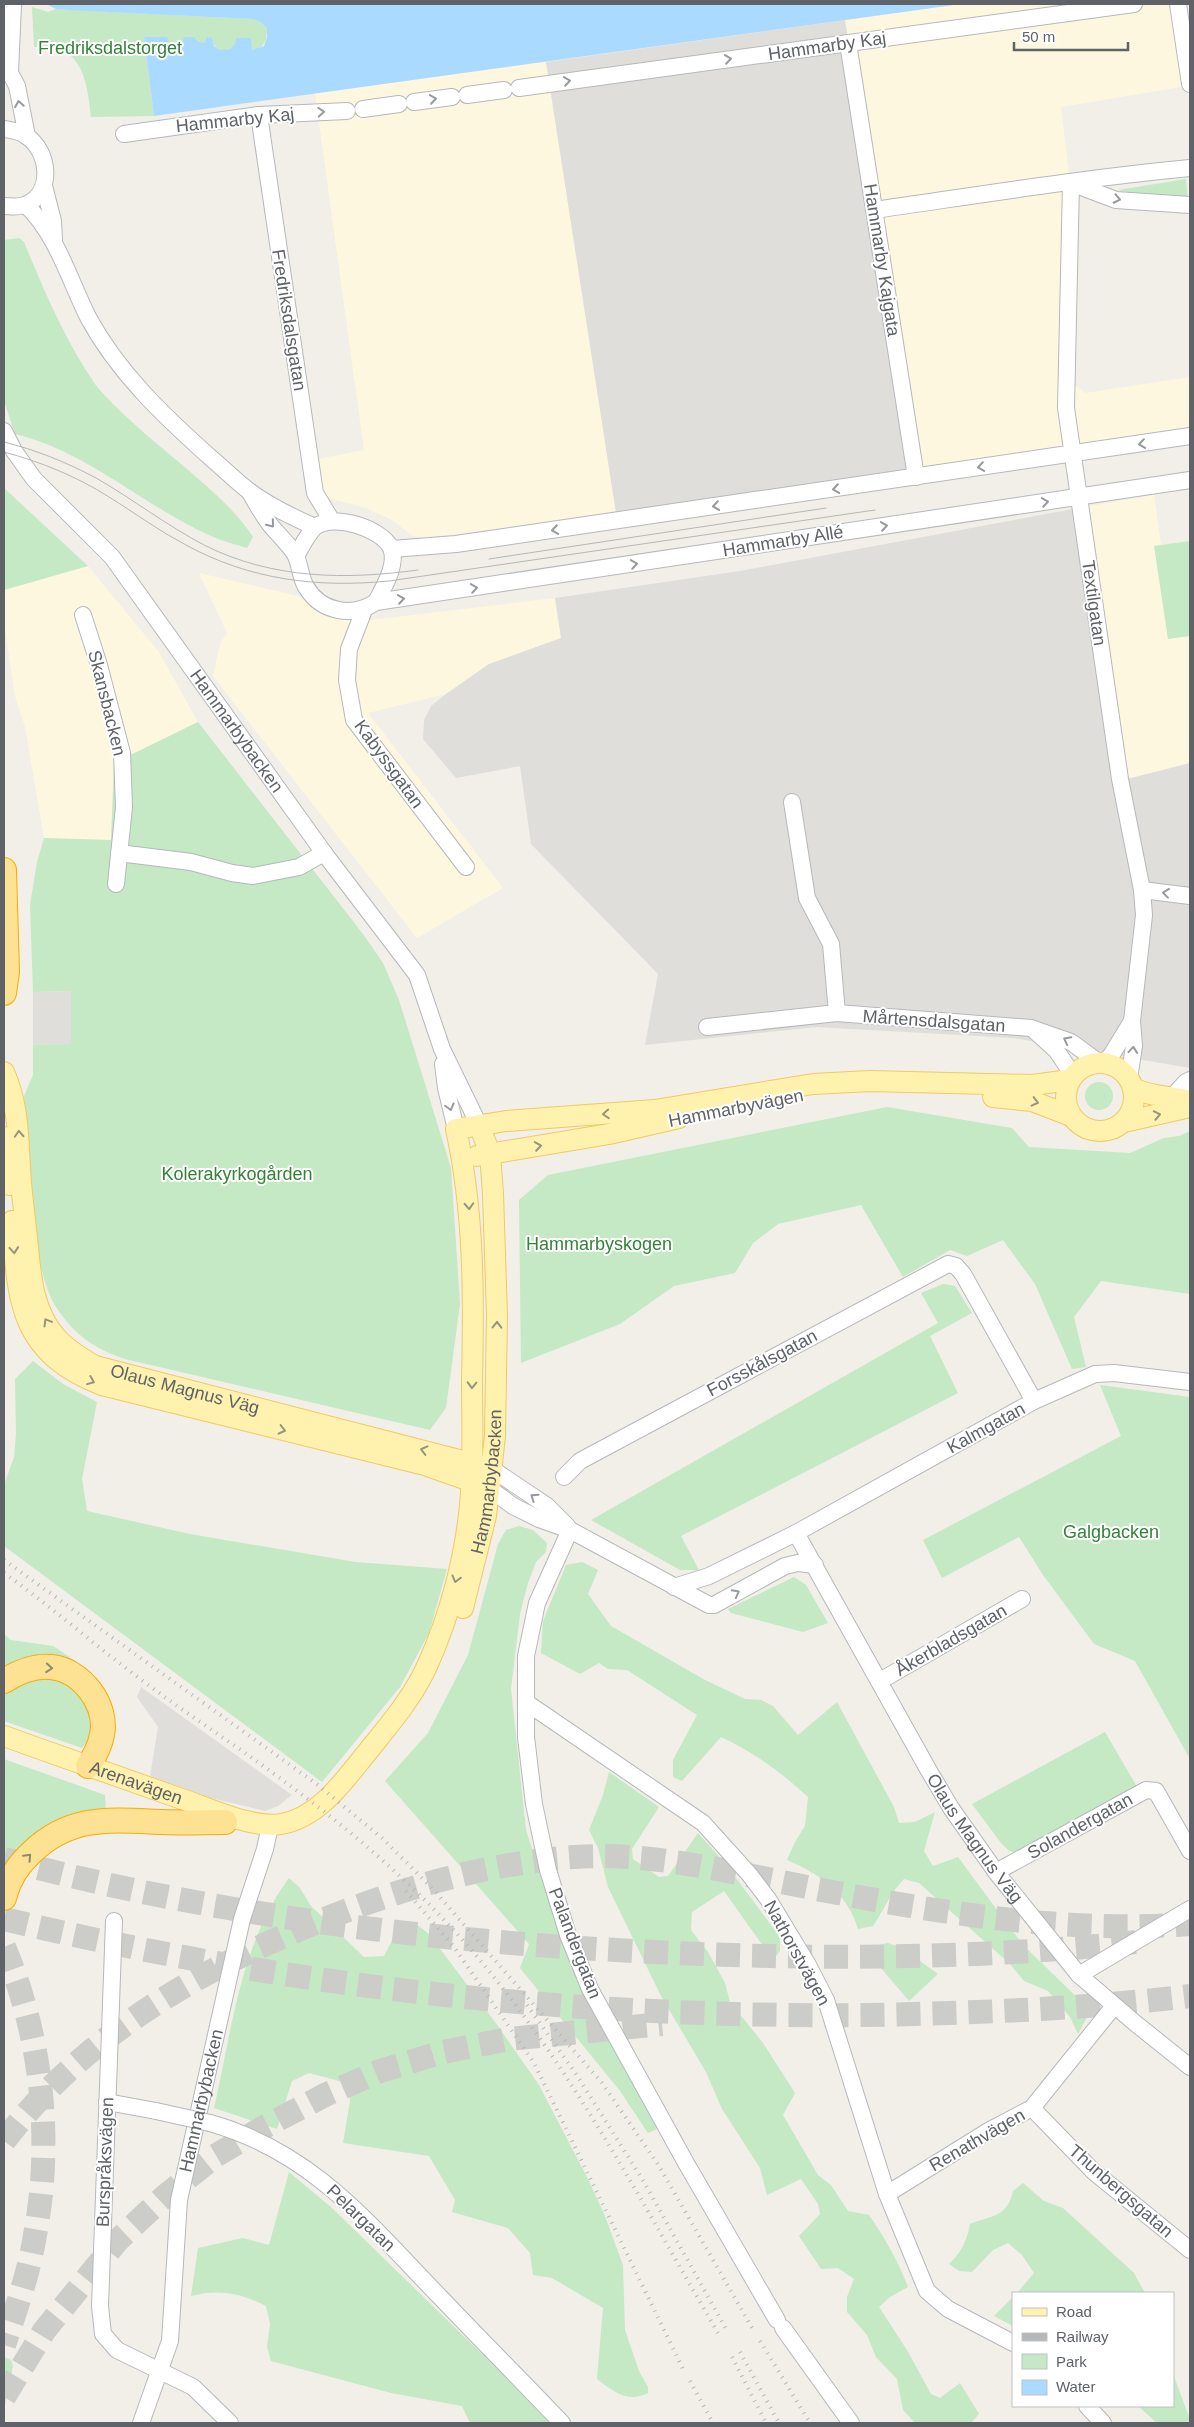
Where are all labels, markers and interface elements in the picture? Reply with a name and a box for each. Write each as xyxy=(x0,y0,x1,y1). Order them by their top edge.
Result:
scale bar xyxy=(1014,20,1128,52)
street label: Hammarby Kaj xyxy=(767,28,887,64)
text: 50 m xyxy=(1022,28,1055,45)
park label: Fredriksdalstorget xyxy=(38,38,182,58)
one-way arrow xyxy=(725,54,733,65)
one-way arrow xyxy=(563,76,571,87)
one-way arrow xyxy=(429,95,437,105)
one-way arrow xyxy=(15,99,25,108)
street label: Hammarby Kaj xyxy=(175,104,295,136)
one-way arrow xyxy=(318,107,325,117)
street label: Hammarby Kajgata xyxy=(860,182,904,339)
one-way arrow xyxy=(1112,193,1121,204)
street label: Fredriksdalsgatan xyxy=(268,248,310,392)
one-way arrow xyxy=(1138,438,1146,448)
one-way arrow xyxy=(977,461,985,472)
one-way arrow xyxy=(832,483,840,493)
one-way arrow xyxy=(1041,497,1050,507)
one-way arrow xyxy=(712,501,720,511)
one-way arrow xyxy=(266,518,274,527)
one-way arrow xyxy=(880,521,889,531)
street label: Hammarby Allé xyxy=(721,522,845,560)
one-way arrow xyxy=(551,524,559,534)
one-way arrow xyxy=(630,559,639,569)
street label: Textilgatan xyxy=(1078,559,1110,647)
one-way arrow xyxy=(470,583,478,594)
one-way arrow xyxy=(397,594,405,605)
street label: Skansbacken xyxy=(84,648,130,758)
street label: Hammarbybacken xyxy=(186,666,287,796)
street label: Kabyssgatan xyxy=(350,716,428,812)
one-way arrow xyxy=(1162,888,1170,899)
street label: Mårtensdalsgatan xyxy=(862,1006,1006,1036)
one-way arrow xyxy=(1063,1036,1072,1046)
one-way arrow xyxy=(1127,1046,1138,1054)
street label: Hammarbyvägen xyxy=(667,1085,805,1131)
one-way arrow xyxy=(1030,1096,1039,1107)
one-way arrow xyxy=(444,1102,455,1111)
one-way arrow xyxy=(602,1108,610,1119)
one-way arrow xyxy=(1153,1110,1161,1120)
one-way arrow xyxy=(13,1130,24,1138)
one-way arrow xyxy=(533,1141,542,1151)
park label: Kolerakyrkogården xyxy=(161,1164,313,1184)
one-way arrow xyxy=(463,1203,474,1211)
park label: Hammarbyskogen xyxy=(526,1234,672,1254)
one-way arrow xyxy=(8,1247,19,1255)
one-way arrow xyxy=(43,1319,53,1328)
one-way arrow xyxy=(492,1321,502,1328)
street label: Forsskålsgatan xyxy=(703,1326,821,1400)
street label: Olaus Magnus Väg xyxy=(108,1360,262,1418)
one-way arrow xyxy=(86,1375,95,1385)
one-way arrow xyxy=(467,1381,477,1389)
street label: Kalmgatan xyxy=(944,1398,1028,1458)
street label: Hammarbybacken xyxy=(467,1409,505,1556)
one-way arrow xyxy=(278,1424,287,1435)
one-way arrow xyxy=(419,1445,428,1456)
one-way arrow xyxy=(530,1494,540,1503)
park label: Galgbacken xyxy=(1063,1522,1159,1542)
one-way arrow xyxy=(451,1575,462,1584)
one-way arrow xyxy=(731,1589,740,1599)
street label: Åkerbladsgatan xyxy=(892,1600,1010,1680)
one-way arrow xyxy=(46,1662,54,1673)
street label: Arenavägen xyxy=(87,1757,185,1808)
street label: Olaus Magnus Väg xyxy=(923,1770,1027,1907)
street label: Solandergatan xyxy=(1024,1789,1136,1863)
one-way arrow xyxy=(22,1853,31,1862)
street label: Palandergatan xyxy=(545,1885,605,2001)
street label: Nathorstvägen xyxy=(760,1897,834,2009)
street label: Hammarbybacken xyxy=(176,2027,227,2174)
street label: Burspråksvägen xyxy=(93,2097,117,2227)
street label: Renathvägen xyxy=(926,2105,1028,2175)
street label: Thunbergsgatan xyxy=(1065,2140,1177,2242)
street label: Pelargatan xyxy=(323,2181,399,2255)
legend xyxy=(1012,2292,1174,2407)
text: Road xyxy=(1056,2303,1092,2320)
text: Railway xyxy=(1056,2328,1109,2345)
text: Park xyxy=(1056,2353,1087,2370)
text: Water xyxy=(1056,2378,1095,2395)

